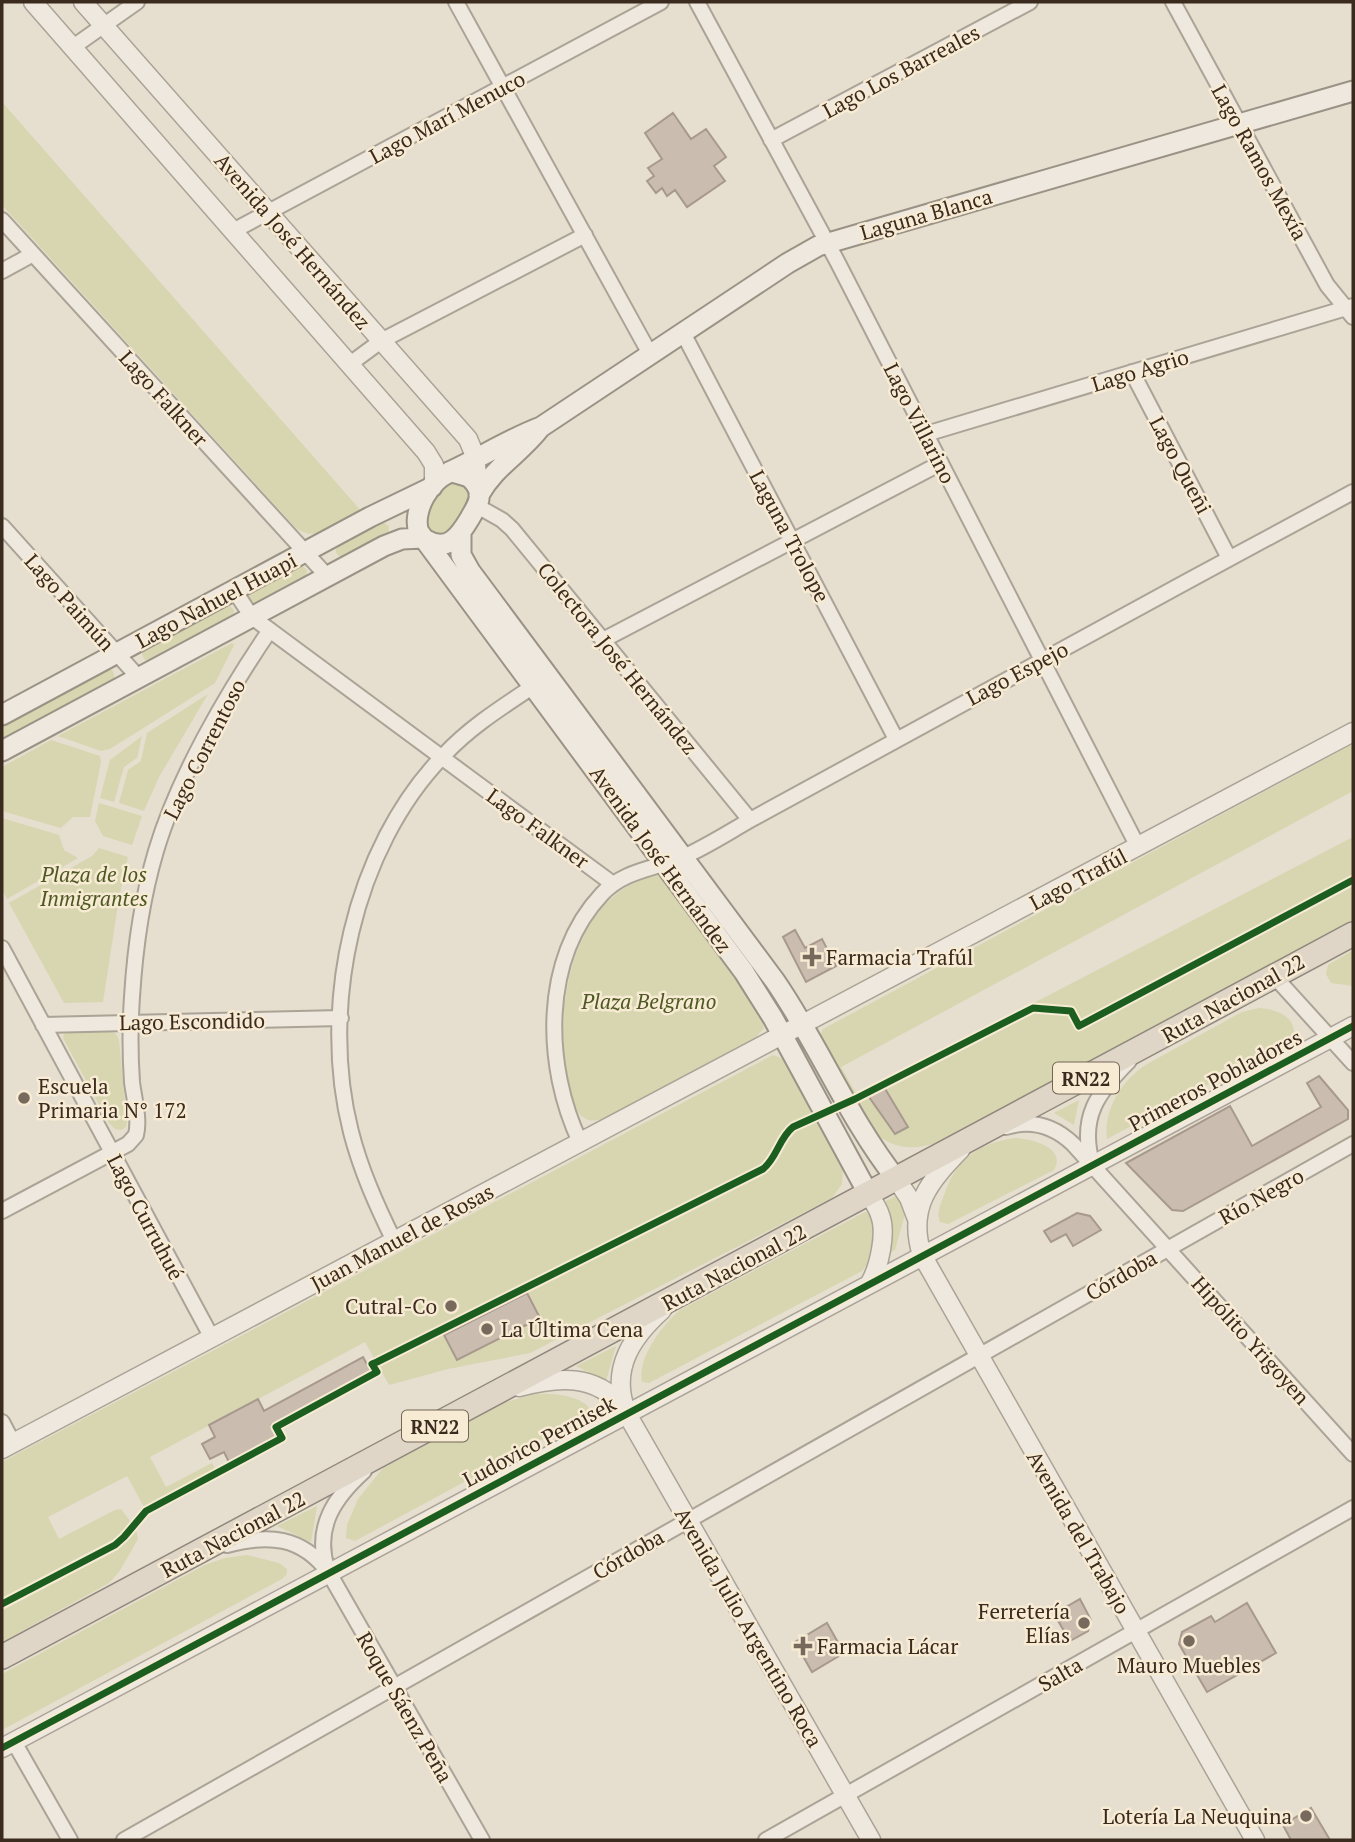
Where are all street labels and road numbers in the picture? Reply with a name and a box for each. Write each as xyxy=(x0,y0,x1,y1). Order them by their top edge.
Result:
street label: Lago Los Barreales xyxy=(818,18,984,124)
street label: Lago Marí Menuco xyxy=(364,64,530,170)
street label: Lago Ramos Mexía xyxy=(1206,79,1315,245)
street label: Avenida José Hernández xyxy=(209,147,377,335)
street label: Laguna Blanca xyxy=(857,182,996,246)
street label: Lago Agrio xyxy=(1088,342,1192,398)
street label: Lago Falkner xyxy=(113,344,215,452)
street label: Lago Villarino xyxy=(878,358,962,488)
street label: Lago Queñi xyxy=(1144,411,1218,519)
street label: Laguna Trolope xyxy=(743,465,837,607)
street label: Lago Nahuel Huapi xyxy=(131,546,301,654)
street label: Lago Paimún xyxy=(19,547,122,657)
street label: Colectora José Hernández xyxy=(532,556,704,760)
street label: Lago Espejo xyxy=(961,635,1073,711)
street label: Lago Correntoso xyxy=(157,674,251,824)
street label: Avenida José Hernández xyxy=(584,760,738,958)
street label: Lago Falkner xyxy=(481,781,595,875)
street label: Lago Trafúl xyxy=(1024,842,1132,916)
street label: Ruta Nacional 22 xyxy=(1156,947,1310,1049)
street label: Lago Escondido xyxy=(119,1006,265,1036)
street label: Primeros Pobladores xyxy=(1124,1022,1306,1138)
road number: RN22 xyxy=(1053,1062,1119,1094)
street label: Lago Curruhué xyxy=(101,1149,191,1285)
street label: Río Negro xyxy=(1214,1161,1308,1231)
street label: Juan Manuel de Rosas xyxy=(306,1177,498,1297)
street label: Ruta Nacional 22 xyxy=(657,1217,811,1317)
street label: Córdoba xyxy=(1080,1243,1162,1307)
street label: Hipólito Yrigoyen xyxy=(1186,1270,1317,1411)
street label: Ludovico Pernisek xyxy=(458,1389,620,1493)
road number: RN22 xyxy=(402,1410,468,1442)
street label: Avenida del Trabajo xyxy=(1021,1445,1137,1619)
street label: Ruta Nacional 22 xyxy=(156,1484,310,1584)
street label: Avenida Julio Argentino Roca xyxy=(669,1502,830,1752)
street label: Córdoba xyxy=(587,1522,669,1586)
street label: Roque Sáenz Peña xyxy=(350,1627,460,1788)
street label: Salta xyxy=(1033,1650,1088,1698)

